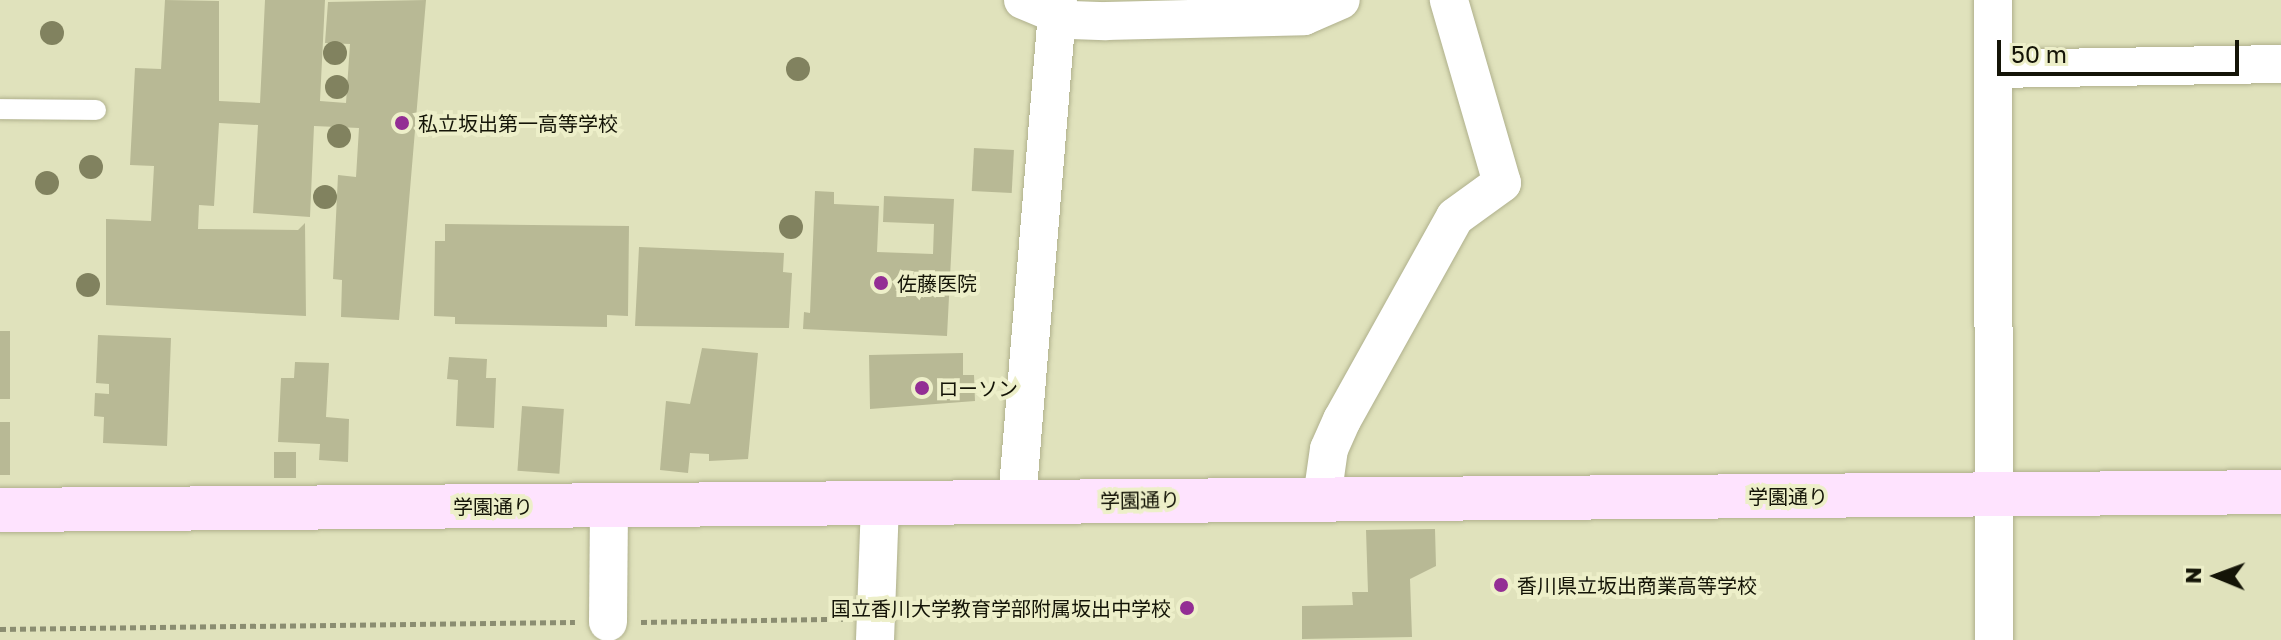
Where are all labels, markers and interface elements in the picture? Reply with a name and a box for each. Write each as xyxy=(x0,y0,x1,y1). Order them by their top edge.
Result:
scale bar xyxy=(2001,24,2243,74)
text: 50 m xyxy=(2011,39,2067,68)
place label: 私立坂出第一高等学校 xyxy=(418,111,618,135)
marker: 私立坂出第一高等学校 xyxy=(393,114,411,132)
place label: 佐藤医院 xyxy=(897,271,977,295)
marker: 佐藤医院 xyxy=(872,274,890,292)
place label: ローソン xyxy=(938,376,1018,400)
marker: ローソン xyxy=(913,379,931,397)
street label: 学園通り xyxy=(1748,484,1828,508)
street label: 学園通り xyxy=(1100,487,1180,513)
street label: 学園通り xyxy=(453,494,533,518)
north arrow xyxy=(2177,536,2257,616)
text: N xyxy=(2179,567,2206,584)
place label: 香川県立坂出商業高等学校 xyxy=(1517,573,1757,597)
marker: 香川県立坂出商業高等学校 xyxy=(1492,576,1510,594)
place label: 国立香川大学教育学部附属坂出中学校 xyxy=(831,596,1171,620)
marker: 国立香川大学教育学部附属坂出中学校 xyxy=(1178,599,1196,617)

